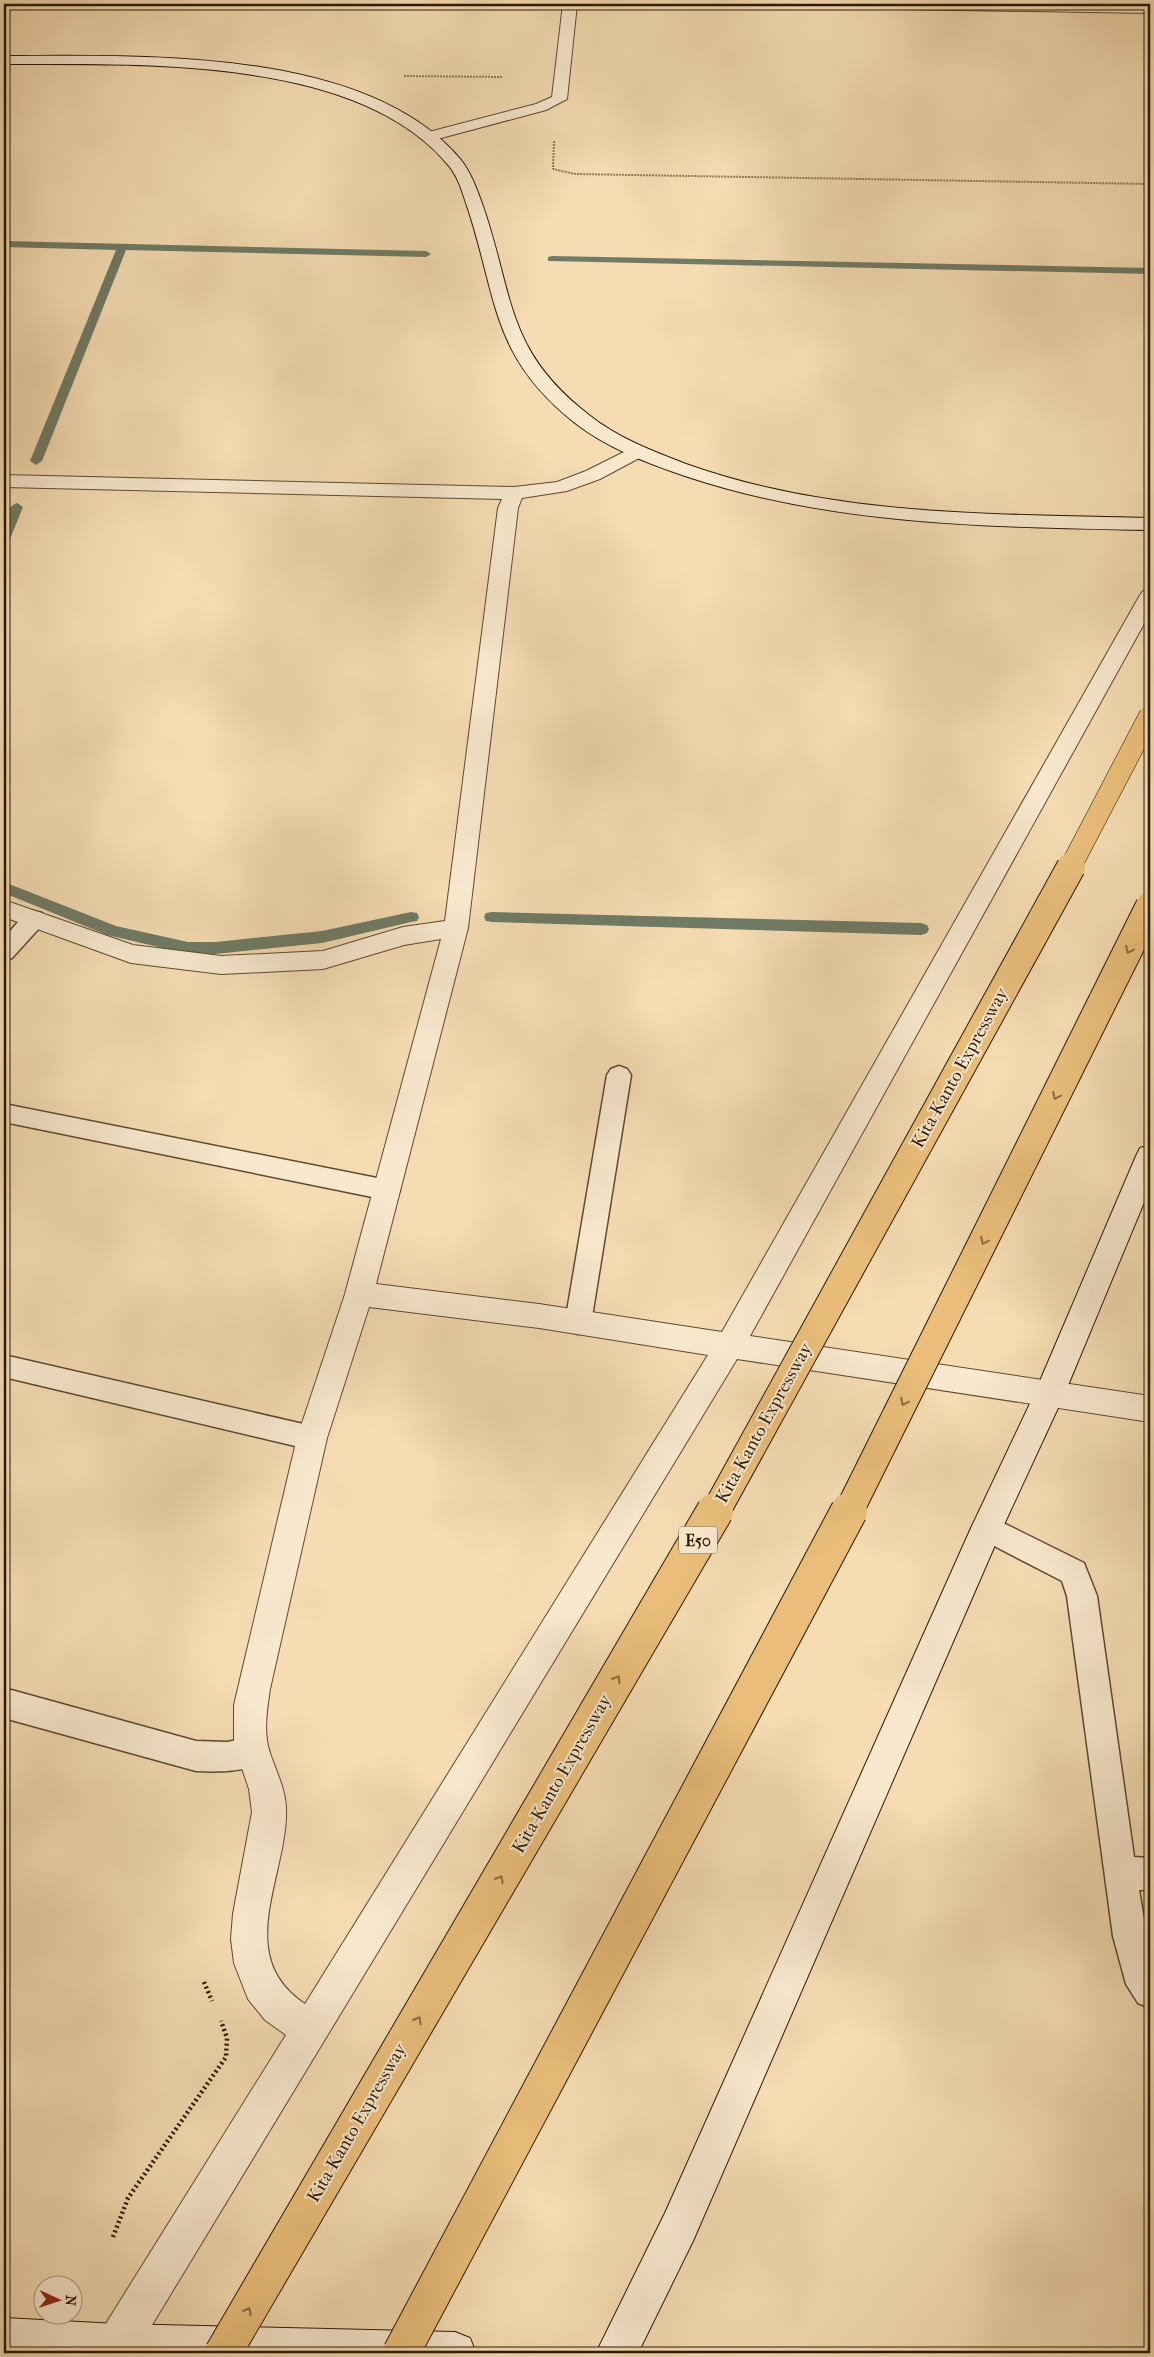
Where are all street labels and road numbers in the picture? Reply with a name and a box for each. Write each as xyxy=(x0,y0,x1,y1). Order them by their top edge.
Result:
street label: Kita-Kanto Expressway xyxy=(907,983,1013,1152)
street label: Kita-Kanto Expressway xyxy=(711,1338,817,1507)
road number: E50 xyxy=(679,1526,717,1554)
street label: Kita-Kanto Expressway xyxy=(508,1690,617,1857)
street label: Kita-Kanto Expressway xyxy=(303,2039,412,2206)

